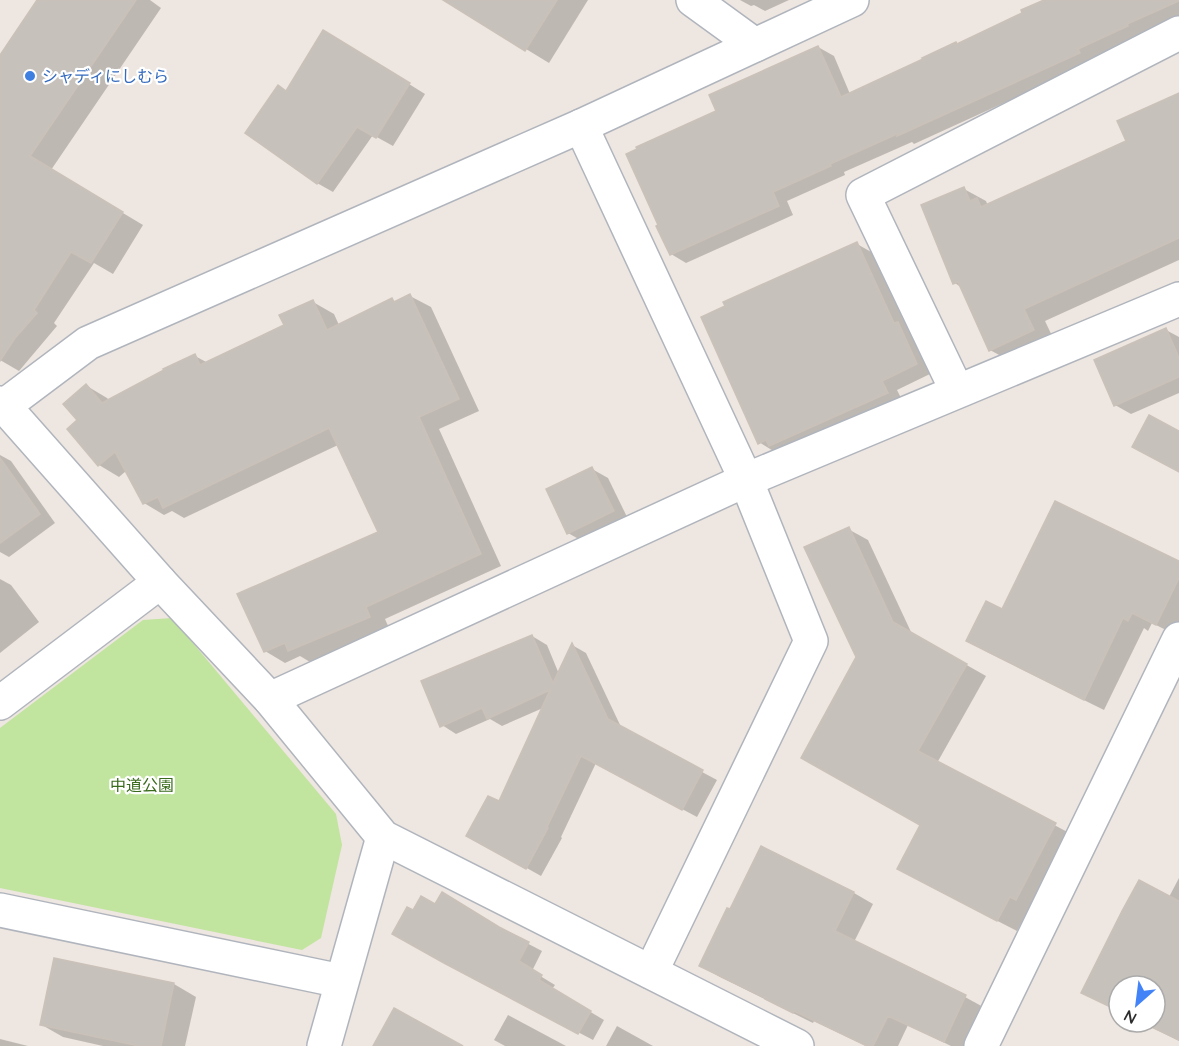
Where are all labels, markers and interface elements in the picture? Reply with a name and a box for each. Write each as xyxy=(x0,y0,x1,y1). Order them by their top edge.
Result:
place label: シャディにしむら xyxy=(42,66,169,86)
marker: シャディにしむら xyxy=(23,69,37,83)
park label: 中道公園 xyxy=(110,775,174,795)
north arrow xyxy=(1107,974,1167,1034)
text: N xyxy=(1120,1006,1140,1029)

